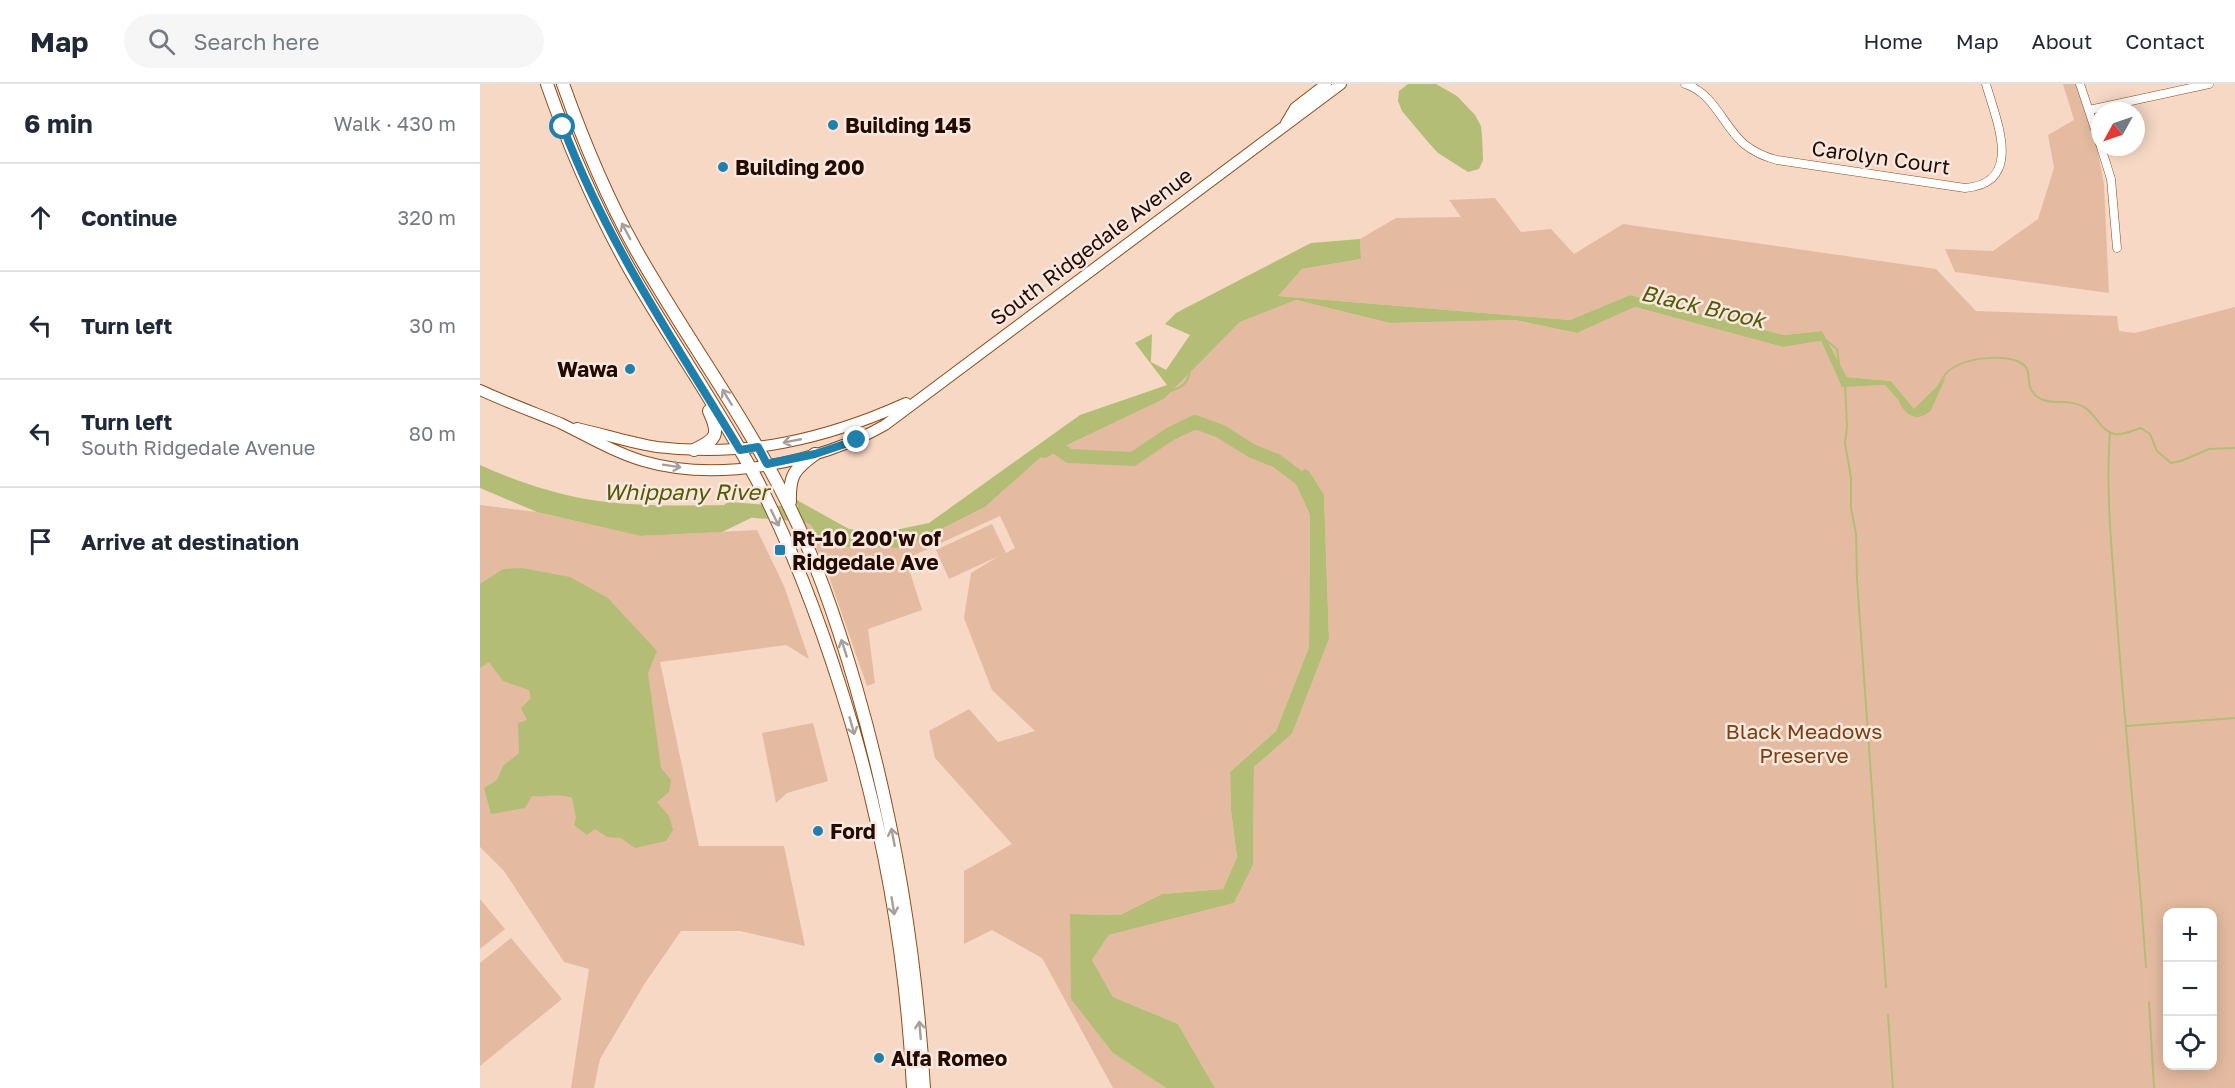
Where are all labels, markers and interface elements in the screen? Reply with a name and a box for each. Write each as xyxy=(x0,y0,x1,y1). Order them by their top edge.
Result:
search box xyxy=(124,14,544,68)
text: Map xyxy=(30,25,88,58)
icon: search xyxy=(145,25,178,58)
text: Search here xyxy=(193,28,319,55)
text: Home xyxy=(1863,28,1923,54)
text: Map xyxy=(1956,28,1999,54)
text: About xyxy=(2032,28,2092,54)
text: Contact xyxy=(2125,28,2205,54)
north arrow xyxy=(2091,102,2145,156)
text: 6 min xyxy=(24,108,93,139)
text: Walk · 430 m xyxy=(334,111,456,135)
place label: Building 145 xyxy=(845,112,971,138)
route start xyxy=(549,113,575,139)
marker: Building 145 xyxy=(826,118,840,132)
street label: Carolyn Court xyxy=(1810,134,1952,180)
place label: Building 200 xyxy=(735,154,865,180)
marker: Building 200 xyxy=(716,160,730,174)
street label: South Ridgedale Avenue xyxy=(985,162,1197,330)
icon: ahead xyxy=(24,201,57,234)
text: Continue xyxy=(81,204,177,231)
text: 320 m xyxy=(398,205,456,229)
one-way arrow xyxy=(620,223,632,240)
water label: Black Brook xyxy=(1639,279,1770,334)
icon: left xyxy=(24,309,57,342)
text: Turn left xyxy=(81,312,172,339)
text: 30 m xyxy=(409,313,456,337)
place label: Wawa xyxy=(557,356,618,382)
marker: Wawa xyxy=(623,362,637,376)
one-way arrow xyxy=(721,389,733,406)
text: Turn left xyxy=(81,408,172,435)
icon: left xyxy=(24,417,57,450)
text: 80 m xyxy=(409,421,456,445)
route end xyxy=(843,426,869,452)
text: South Ridgedale Avenue xyxy=(81,435,315,459)
one-way arrow xyxy=(783,436,802,447)
one-way arrow xyxy=(661,461,681,472)
water label: Whippany River xyxy=(603,478,772,505)
one-way arrow xyxy=(769,508,781,526)
icon: arrive xyxy=(24,525,57,558)
place label: Rt-10 200'w of Ridgedale Ave xyxy=(792,525,941,575)
text: Arrive at destination xyxy=(81,528,299,555)
marker: Rt-10 200'w of Ridgedale Ave xyxy=(773,543,787,557)
one-way arrow xyxy=(838,639,849,658)
one-way arrow xyxy=(847,716,858,735)
park label: Black Meadows Preserve xyxy=(1726,718,1882,768)
place label: Ford xyxy=(830,818,876,844)
marker: Ford xyxy=(811,824,825,838)
one-way arrow xyxy=(887,827,898,847)
one-way arrow xyxy=(888,896,899,916)
map controls xyxy=(2163,908,2217,1070)
button: + xyxy=(2163,908,2217,962)
button: − xyxy=(2163,962,2217,1016)
button: locate xyxy=(2163,1016,2217,1070)
one-way arrow xyxy=(914,1020,925,1040)
place label: Alfa Romeo xyxy=(891,1045,1007,1071)
marker: Alfa Romeo xyxy=(872,1051,886,1065)

